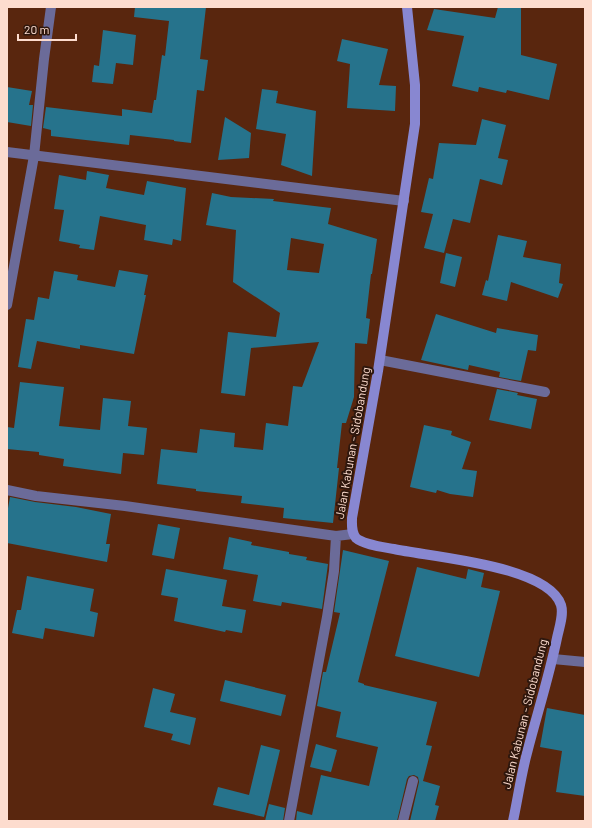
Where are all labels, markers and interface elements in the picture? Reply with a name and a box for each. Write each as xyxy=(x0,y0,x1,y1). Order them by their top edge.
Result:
scale bar xyxy=(18,16,76,42)
text: 20 m xyxy=(24,22,50,36)
street label: Jalan Kabunan - Sidobandung xyxy=(332,366,372,520)
street label: Jalan Kabunan - Sidobandung xyxy=(499,637,549,790)

